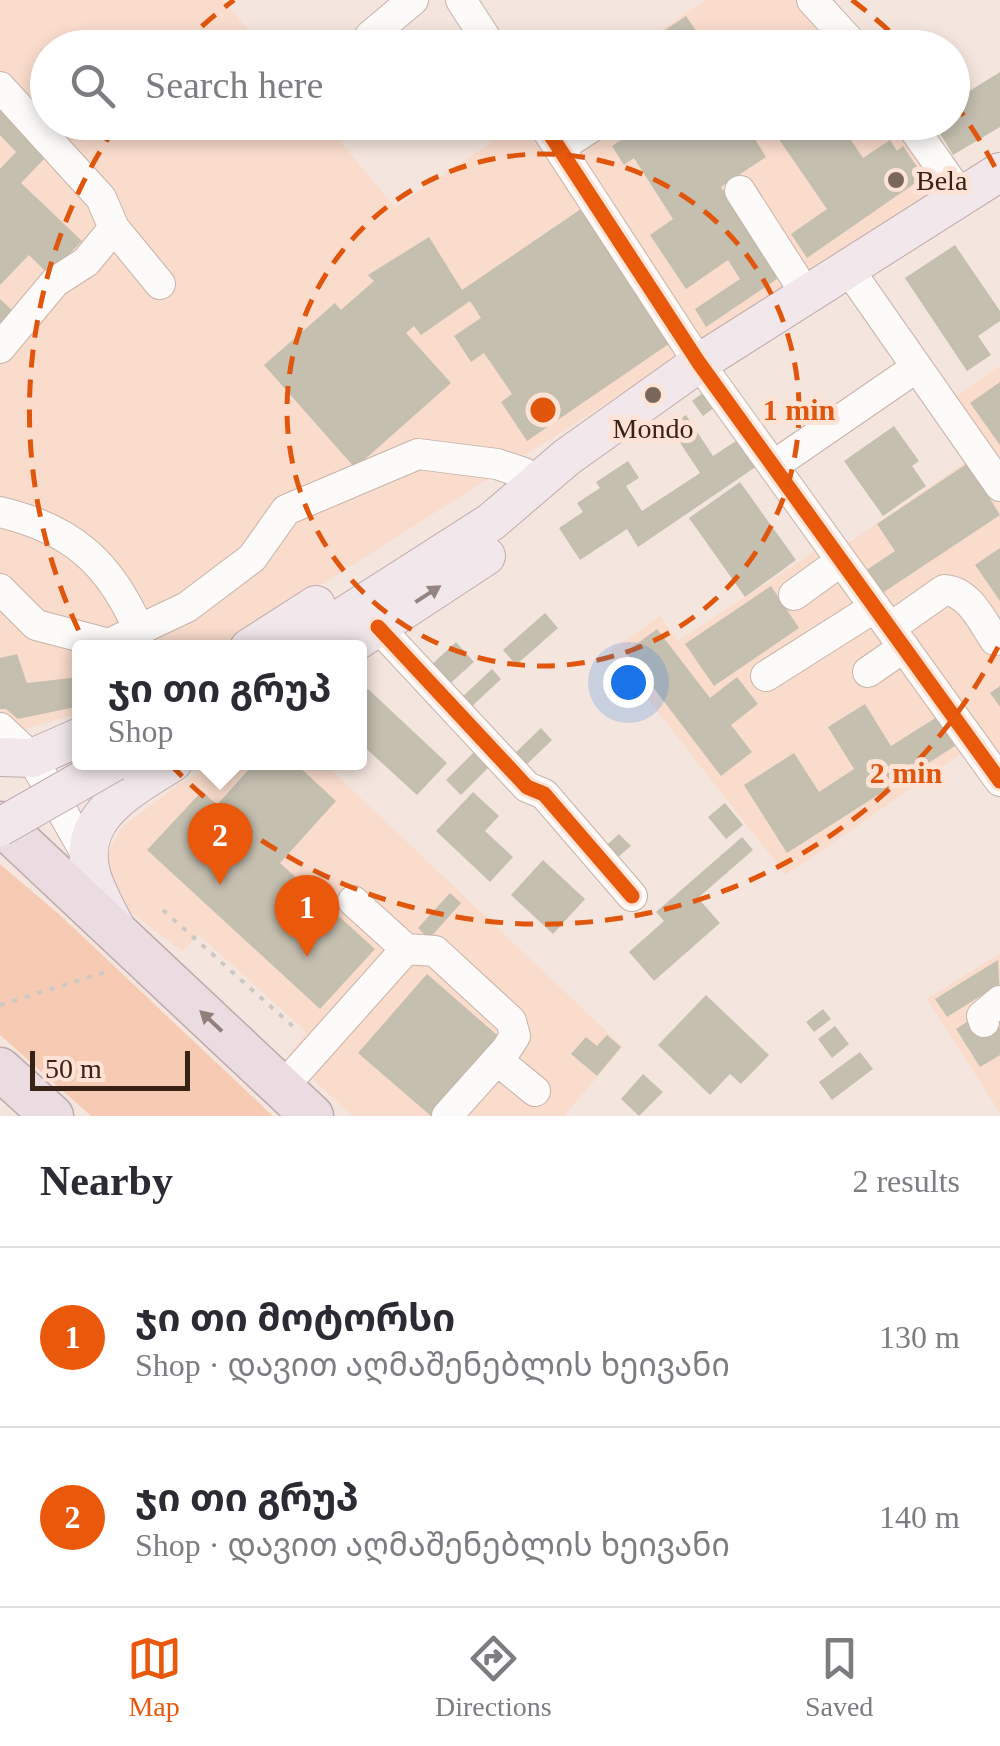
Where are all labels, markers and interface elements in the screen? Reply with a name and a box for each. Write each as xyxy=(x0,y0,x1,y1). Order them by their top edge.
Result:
search box xyxy=(30,30,970,140)
icon: search xyxy=(65,58,120,113)
text: Search here xyxy=(145,64,323,106)
place label: Bela xyxy=(916,165,968,196)
marker: Bela xyxy=(885,169,907,191)
marker: Mondo xyxy=(642,384,664,406)
centre of rings xyxy=(525,392,561,428)
text: 1 min xyxy=(763,393,836,426)
place label: Mondo xyxy=(613,413,693,444)
one-way arrow xyxy=(414,586,441,604)
popup xyxy=(72,640,367,770)
your location xyxy=(603,657,654,708)
text: ჯი თი გრუპ xyxy=(108,668,331,710)
text: Shop xyxy=(108,713,173,749)
text: 2 min xyxy=(870,756,943,789)
pin: 2 xyxy=(188,802,252,885)
pin: 1 xyxy=(274,874,340,957)
one-way arrow xyxy=(199,1010,223,1033)
scale bar xyxy=(30,1046,190,1090)
text: 50 m xyxy=(45,1053,102,1084)
text: Nearby xyxy=(40,1158,173,1204)
text: 2 results xyxy=(852,1163,960,1199)
text: ჯი თი მოტორსი xyxy=(135,1297,455,1339)
text: 1 xyxy=(65,1319,81,1355)
text: 130 m xyxy=(879,1319,960,1355)
text: Shop · დავით აღმაშენებლის ხეივანი xyxy=(135,1347,730,1383)
text: ჯი თი გრუპ xyxy=(135,1477,359,1519)
text: 2 xyxy=(65,1499,81,1535)
text: 140 m xyxy=(879,1499,960,1535)
text: Shop · დავით აღმაშენებლის ხეივანი xyxy=(135,1527,730,1563)
tab: Map xyxy=(127,1631,182,1723)
tab: Directions xyxy=(435,1631,552,1723)
tab: Saved xyxy=(805,1631,873,1723)

